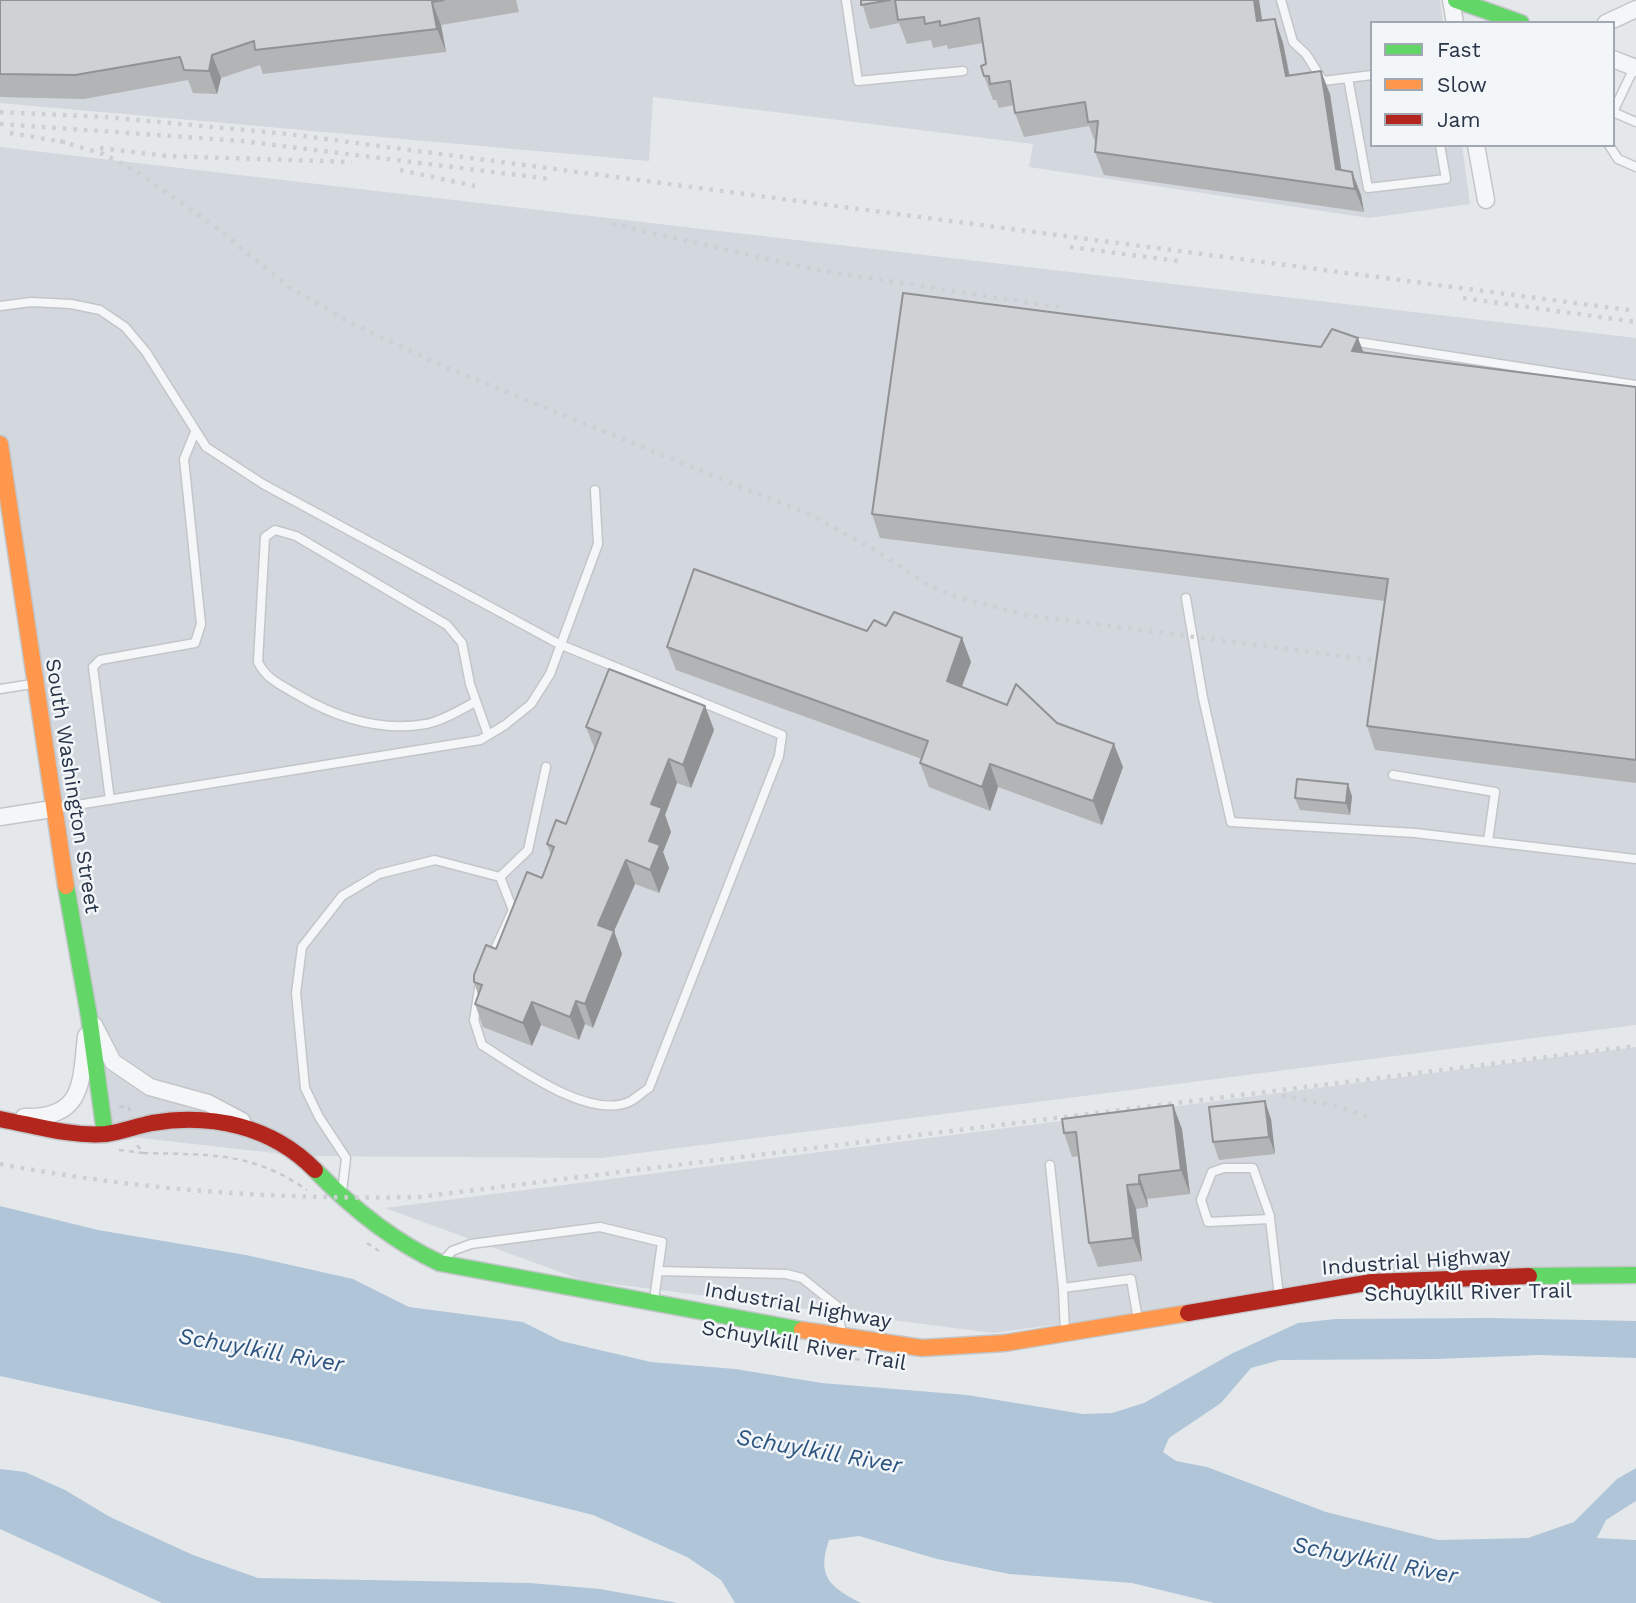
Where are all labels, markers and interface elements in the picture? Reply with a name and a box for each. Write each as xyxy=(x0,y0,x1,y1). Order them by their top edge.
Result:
legend xyxy=(1370,21,1615,147)
text: Fast xyxy=(1437,37,1481,62)
text: Slow xyxy=(1437,72,1487,97)
text: Jam xyxy=(1437,107,1480,132)
street label: South Washington Street xyxy=(39,657,105,915)
street label: Industrial Highway xyxy=(1321,1243,1511,1281)
street label: Industrial Highway xyxy=(703,1277,893,1335)
street label: Schuylkill River Trail xyxy=(1364,1279,1572,1307)
street label: Schuylkill River Trail xyxy=(700,1316,908,1376)
water label: Schuylkill River xyxy=(176,1323,346,1379)
water label: Schuylkill River xyxy=(734,1424,904,1480)
water label: Schuylkill River xyxy=(1290,1531,1460,1591)

